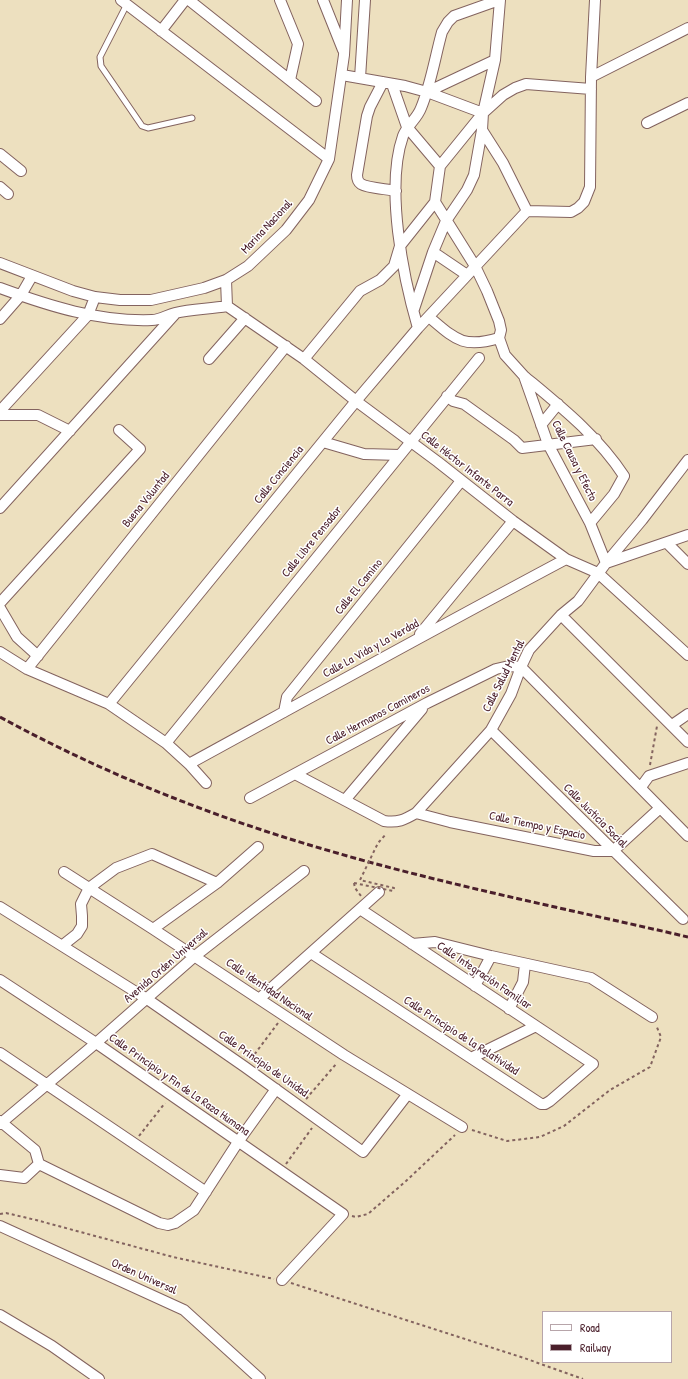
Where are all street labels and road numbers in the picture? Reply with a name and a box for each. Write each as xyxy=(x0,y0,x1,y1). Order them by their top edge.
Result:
street label: Marina Nacional xyxy=(238,197,296,257)
street label: Calle Causa y Efecto xyxy=(548,418,600,504)
street label: Calle Héctor Infante Parra xyxy=(418,428,516,510)
street label: Calle Conciencia xyxy=(251,443,307,507)
street label: Buena Voluntad xyxy=(119,469,173,531)
street label: Calle Libre Pensador xyxy=(279,503,345,581)
street label: Calle El Camino xyxy=(332,556,386,618)
street label: Calle La Vida y La Verdad xyxy=(321,617,421,681)
street label: Calle Salud Mental xyxy=(480,638,528,714)
street label: Calle Hermanos Camineros xyxy=(323,681,433,749)
street label: Calle Justicia Social xyxy=(560,781,630,851)
street label: Calle Tiempo y Espacio xyxy=(488,809,586,843)
street label: Avenida Orden Universal xyxy=(121,926,211,1006)
street label: Calle Integración Familiar xyxy=(434,939,534,1013)
street label: Calle Identidad Nacional xyxy=(223,956,315,1024)
street label: Calle Principio de la Relatividad xyxy=(401,993,521,1079)
street label: Calle Principio de Unidad xyxy=(215,1028,311,1100)
street label: Calle Principio y Fin de La Raza Humana xyxy=(106,1031,252,1139)
street label: Orden Universal xyxy=(109,1256,179,1298)

